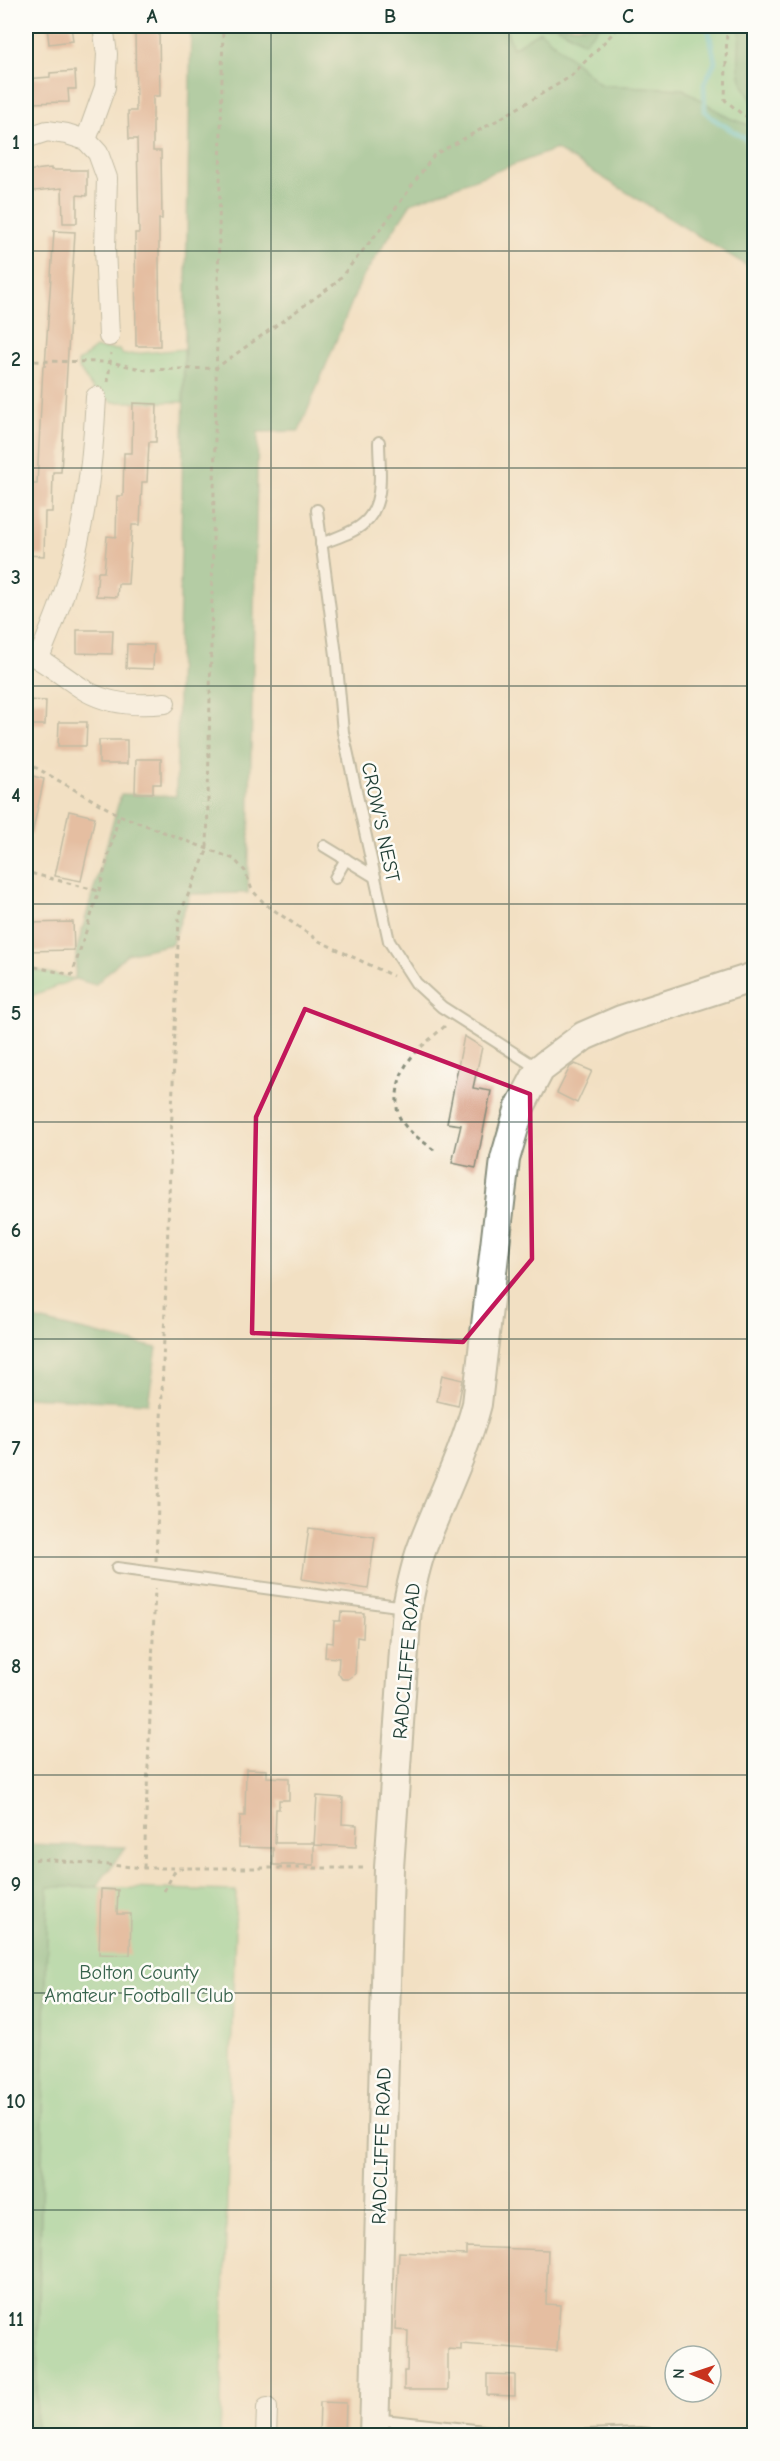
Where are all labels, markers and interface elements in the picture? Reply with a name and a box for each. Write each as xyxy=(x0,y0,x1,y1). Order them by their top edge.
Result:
text: A xyxy=(146,5,158,28)
text: B xyxy=(384,5,396,28)
text: C xyxy=(622,5,634,28)
text: 1 xyxy=(12,131,20,154)
text: 2 xyxy=(11,348,21,371)
text: 3 xyxy=(11,566,21,589)
street label: CROW'S NEST xyxy=(357,760,405,885)
text: 4 xyxy=(11,784,21,807)
text: 5 xyxy=(11,1002,21,1025)
text: 6 xyxy=(11,1219,21,1242)
text: 7 xyxy=(12,1437,21,1460)
street label: RADCLIFFE ROAD xyxy=(388,1582,425,1740)
text: 8 xyxy=(11,1655,21,1678)
text: 9 xyxy=(11,1873,21,1896)
park label: Bolton County Amateur Football Club xyxy=(44,1961,234,2007)
street label: RADCLIFFE ROAD xyxy=(367,2067,396,2225)
text: 10 xyxy=(6,2090,26,2113)
text: 11 xyxy=(8,2308,24,2331)
north arrow xyxy=(663,2344,723,2404)
text: N xyxy=(670,2368,688,2379)

